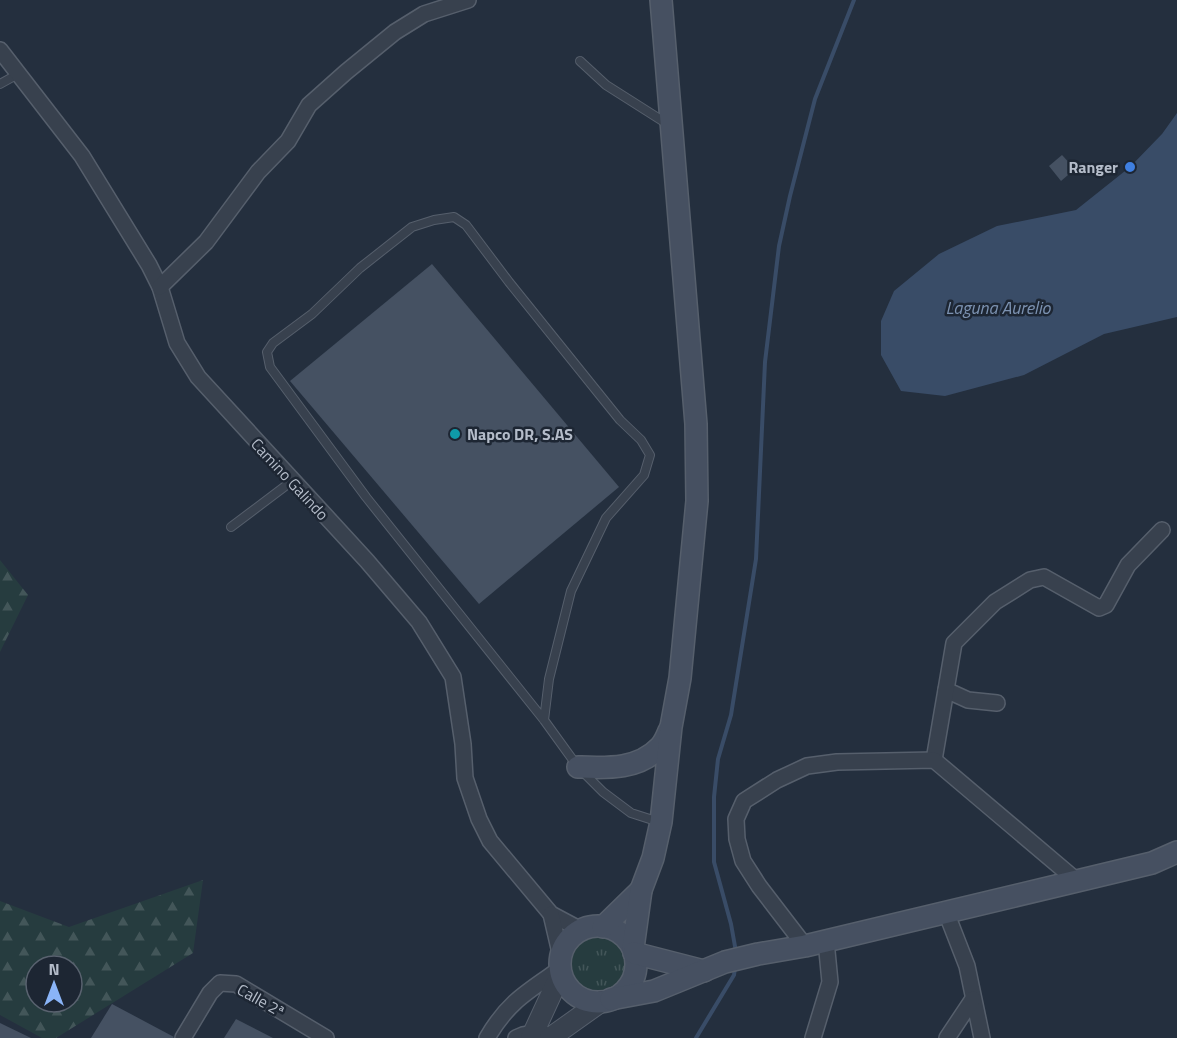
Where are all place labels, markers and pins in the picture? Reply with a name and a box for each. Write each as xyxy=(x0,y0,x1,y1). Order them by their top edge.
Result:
place label: Ranger xyxy=(1068,155,1118,179)
marker: Ranger xyxy=(1123,160,1137,174)
place label: Napco DR, S.AS xyxy=(467,422,573,446)
marker: Napco DR, S.AS xyxy=(448,427,462,441)

